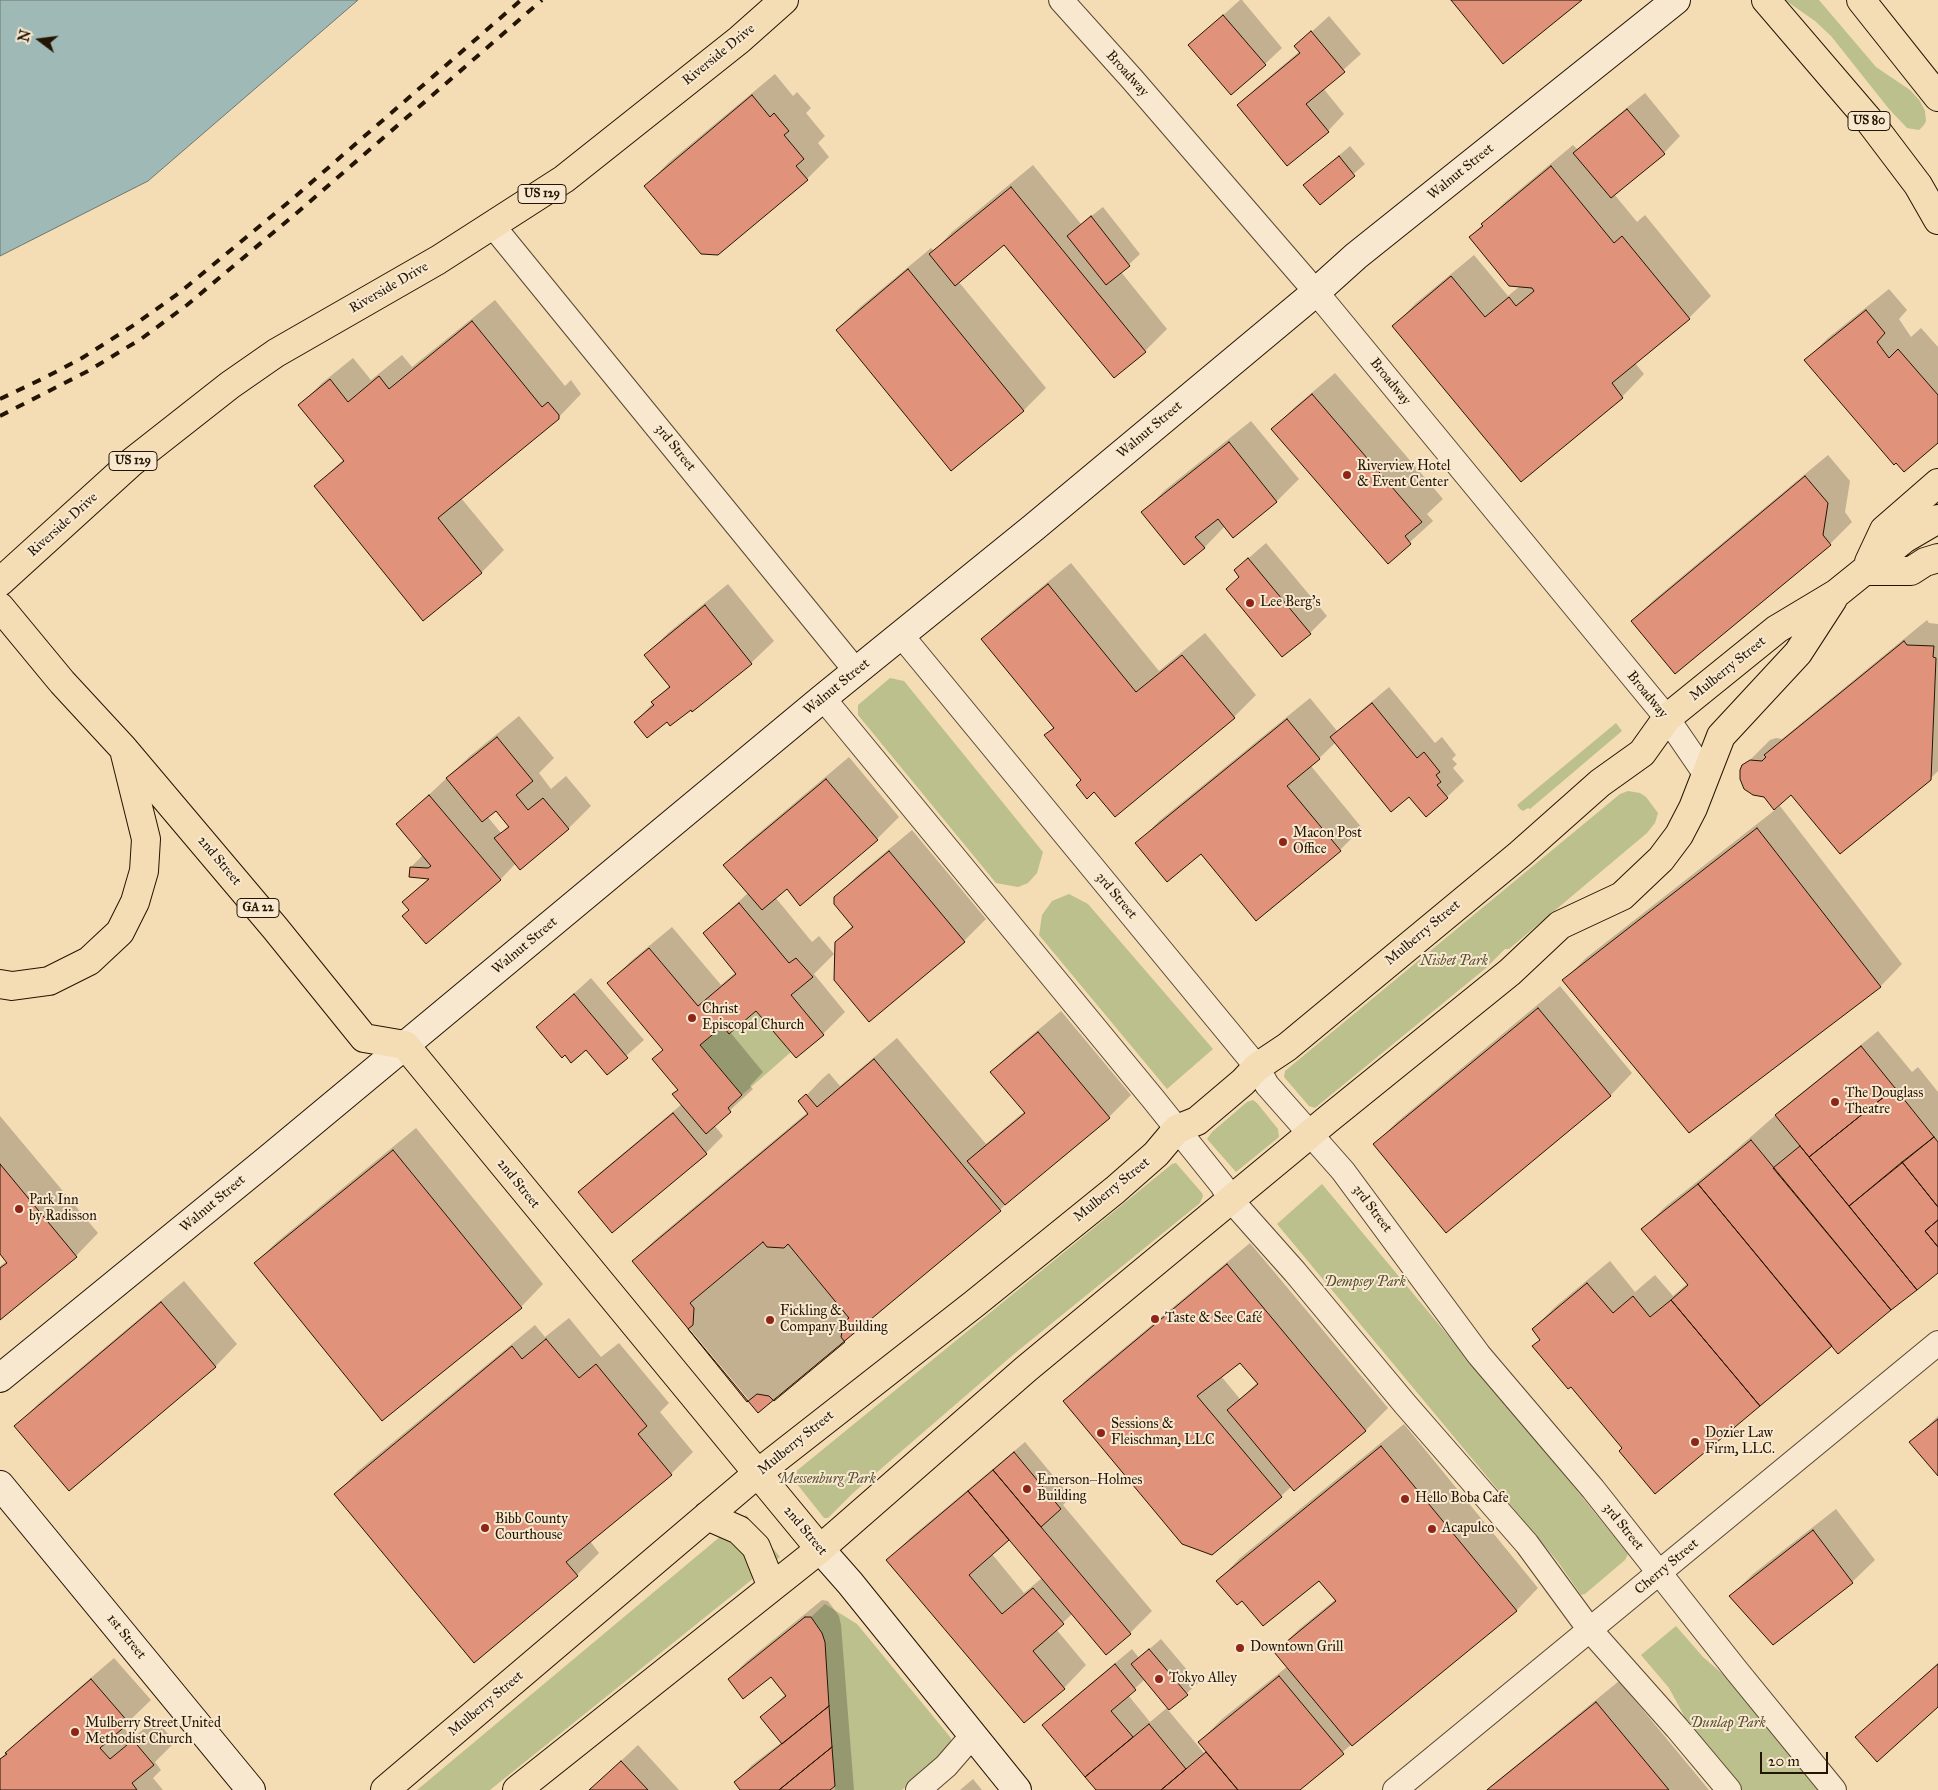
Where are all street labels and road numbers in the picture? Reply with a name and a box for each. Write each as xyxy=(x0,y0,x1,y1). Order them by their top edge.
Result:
street label: Riverside Drive xyxy=(679,21,759,89)
street label: Broadway xyxy=(1102,48,1152,100)
road number: US 80 xyxy=(1848,112,1890,130)
street label: Walnut Street xyxy=(1425,140,1497,204)
road number: US 129 xyxy=(518,184,566,203)
street label: Riverside Drive xyxy=(347,259,431,317)
street label: Broadway xyxy=(1366,355,1414,409)
street label: Walnut Street xyxy=(1114,398,1186,462)
street label: 3rd Street xyxy=(651,421,699,475)
road number: US 129 xyxy=(109,452,157,471)
street label: Riverside Drive xyxy=(25,489,101,561)
street label: Mulberry Street xyxy=(1687,633,1769,705)
street label: Walnut Street xyxy=(801,655,873,719)
street label: Broadway xyxy=(1623,668,1671,722)
street label: 2nd Street xyxy=(194,833,244,889)
street label: 3rd Street xyxy=(1092,869,1140,923)
street label: Mulberry Street xyxy=(1382,897,1464,969)
road number: GA 22 xyxy=(237,898,279,918)
street label: Walnut Street xyxy=(489,914,561,978)
street label: Mulberry Street xyxy=(1071,1154,1153,1226)
street label: 2nd Street xyxy=(493,1156,543,1212)
street label: Walnut Street xyxy=(177,1172,249,1236)
street label: 3rd Street xyxy=(1349,1182,1395,1236)
street label: Mulberry Street xyxy=(755,1407,837,1479)
street label: 3rd Street xyxy=(1599,1500,1647,1554)
street label: 2nd Street xyxy=(780,1503,830,1559)
street label: Cherry Street xyxy=(1632,1536,1702,1598)
street label: 1st Street xyxy=(103,1611,149,1663)
street label: Mulberry Street xyxy=(445,1668,527,1740)

